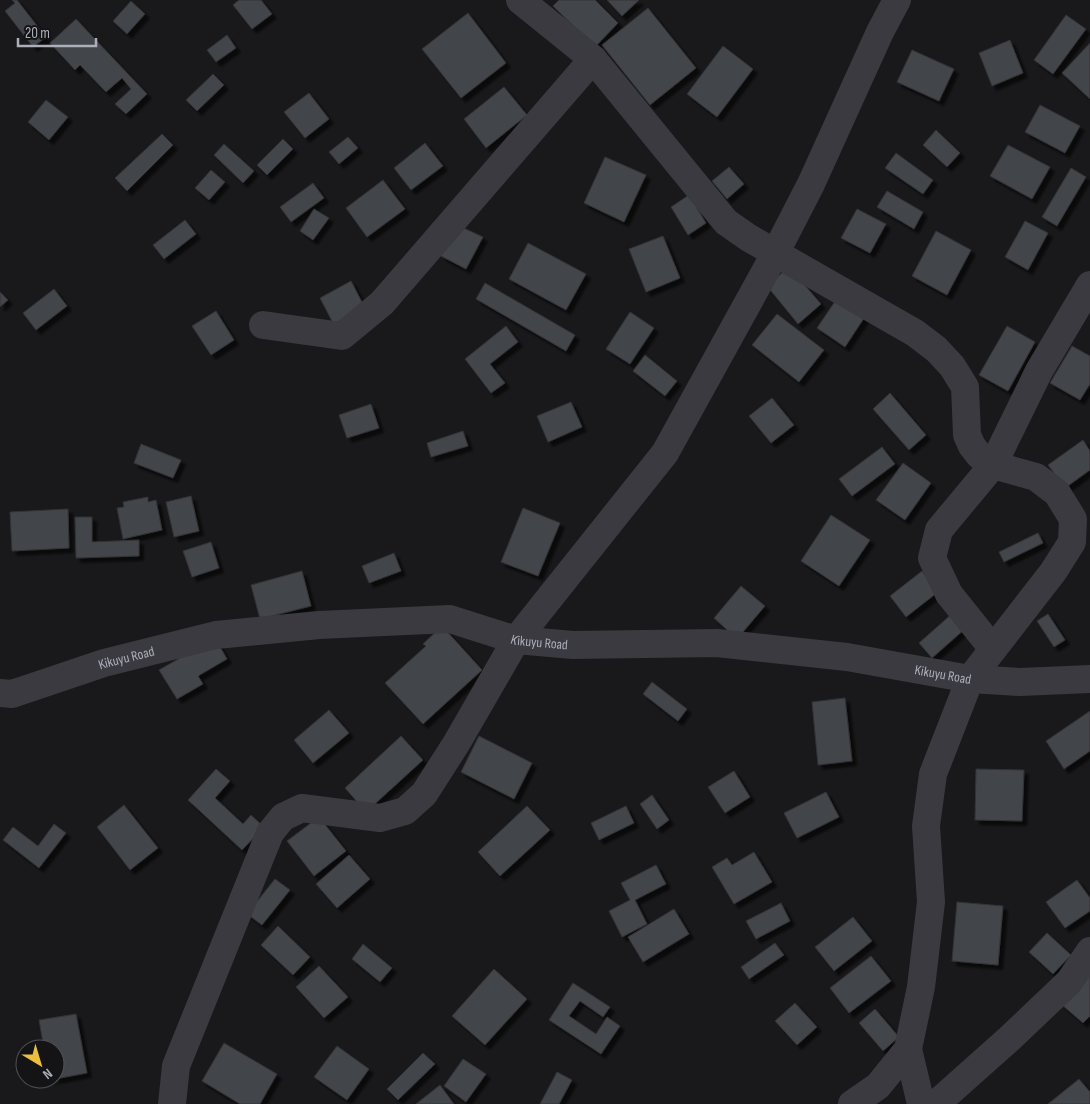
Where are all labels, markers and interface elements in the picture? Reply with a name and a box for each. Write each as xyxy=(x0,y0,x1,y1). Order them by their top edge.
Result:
scale bar xyxy=(18,15,95,47)
text: 20 m xyxy=(25,24,50,43)
street label: Kikuyu Road xyxy=(509,631,569,654)
street label: Kikuyu Road xyxy=(96,643,156,673)
street label: Kikuyu Road xyxy=(913,661,973,688)
north arrow xyxy=(15,1039,65,1089)
text: N xyxy=(40,1065,56,1083)

